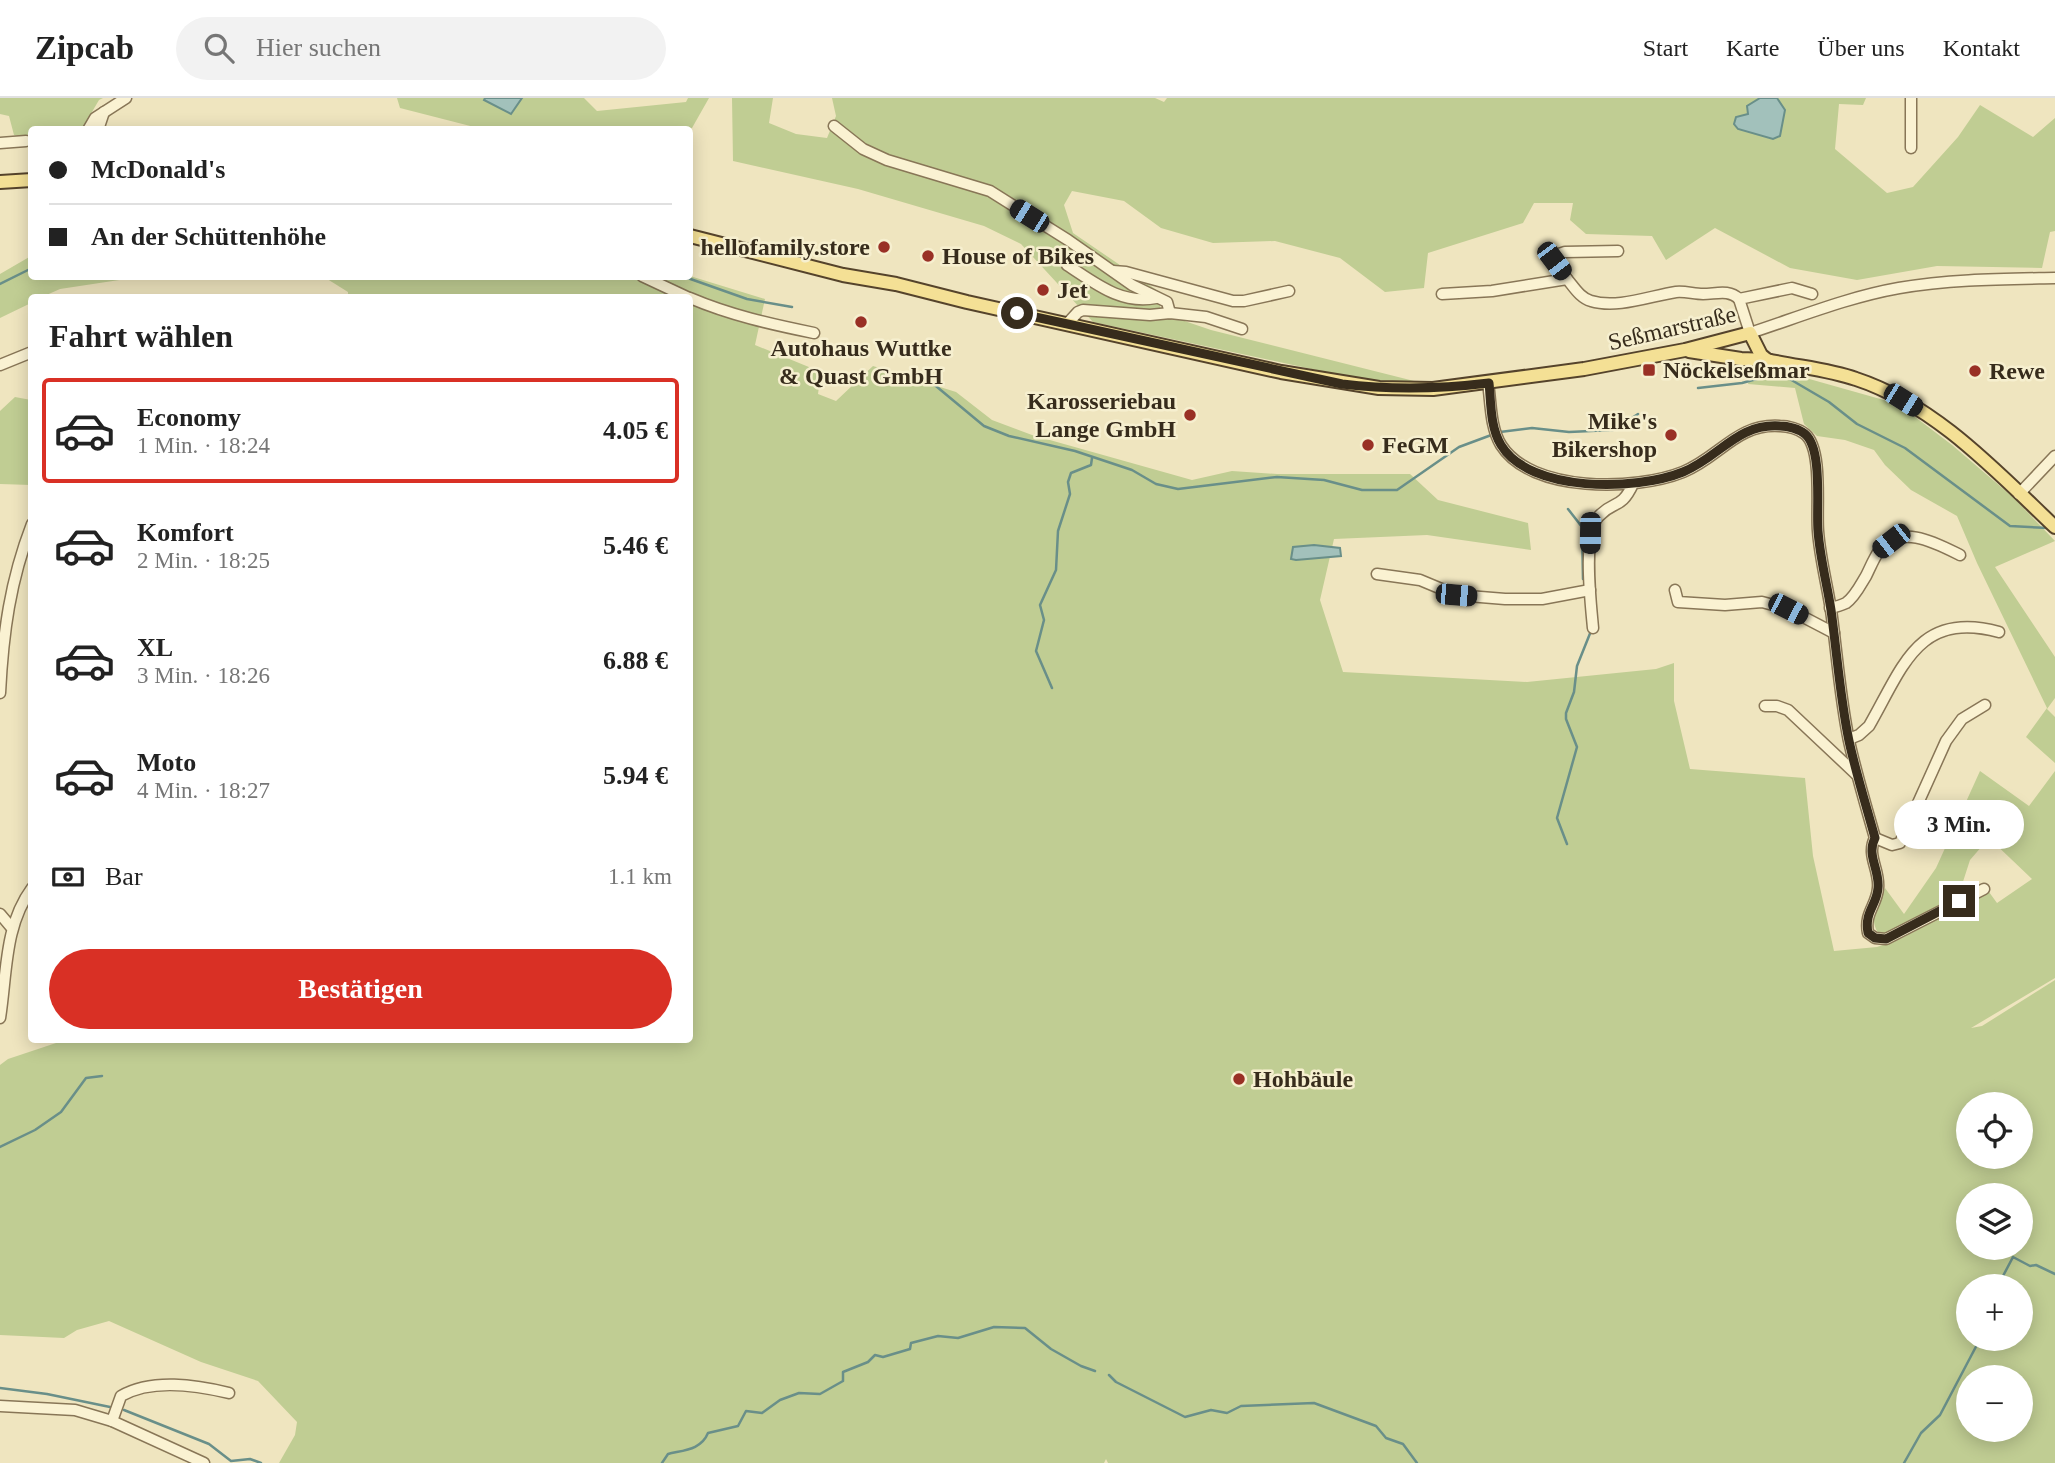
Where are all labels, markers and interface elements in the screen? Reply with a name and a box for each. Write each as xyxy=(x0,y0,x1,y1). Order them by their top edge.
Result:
search box xyxy=(176,17,666,80)
icon: search xyxy=(200,29,238,67)
text: Zipcab xyxy=(35,30,134,66)
text: Hier suchen xyxy=(256,33,381,62)
text: Start xyxy=(1643,35,1688,61)
text: Karte xyxy=(1726,35,1779,61)
text: Über uns xyxy=(1817,35,1905,61)
text: Kontakt xyxy=(1943,35,2020,61)
text: McDonald's xyxy=(91,155,225,184)
car xyxy=(1006,196,1053,236)
text: An der Schüttenhöhe xyxy=(91,222,326,251)
place label: hellofamily.store xyxy=(700,234,870,260)
car xyxy=(1533,238,1576,284)
marker: hellofamily.store xyxy=(876,239,892,255)
place label: House of Bikes xyxy=(942,243,1094,269)
marker: House of Bikes xyxy=(920,248,936,264)
place label: Jet xyxy=(1057,277,1088,303)
marker: Jet xyxy=(1035,282,1051,298)
route start xyxy=(1001,297,1033,329)
street label: Seßmarstraße xyxy=(1605,301,1739,355)
marker: Autohaus Wuttke & Quast GmbH xyxy=(853,314,869,330)
text: Fahrt wählen xyxy=(49,318,233,354)
place label: Autohaus Wuttke & Quast GmbH xyxy=(770,335,952,389)
place label: Nöckelseßmar xyxy=(1663,357,1810,383)
place label: Rewe xyxy=(1989,358,2045,384)
marker: Nöckelseßmar xyxy=(1641,362,1657,378)
marker: Rewe xyxy=(1967,363,1983,379)
car xyxy=(1880,380,1927,420)
place label: Karosseriebau Lange GmbH xyxy=(1027,388,1176,442)
icon: car xyxy=(53,399,116,462)
text: Economy xyxy=(137,403,241,432)
marker: Karosseriebau Lange GmbH xyxy=(1182,407,1198,423)
place label: Mike's Bikershop xyxy=(1552,408,1657,462)
text: 4.05 € xyxy=(603,416,668,445)
marker: Mike's Bikershop xyxy=(1663,427,1679,443)
place label: FeGM xyxy=(1382,432,1449,458)
text: 1 Min. · 18:24 xyxy=(137,433,270,458)
marker: FeGM xyxy=(1360,437,1376,453)
car xyxy=(1580,512,1601,554)
icon: car xyxy=(53,514,116,577)
text: Komfort xyxy=(137,518,234,547)
car xyxy=(1868,520,1915,562)
text: 5.46 € xyxy=(603,531,668,560)
text: 2 Min. · 18:25 xyxy=(137,548,270,573)
car xyxy=(1435,583,1478,607)
car xyxy=(1765,590,1812,628)
icon: car xyxy=(53,629,116,692)
text: XL xyxy=(137,633,173,662)
text: 6.88 € xyxy=(603,646,668,675)
text: 3 Min. · 18:26 xyxy=(137,663,270,688)
icon: car xyxy=(53,744,116,807)
text: Moto xyxy=(137,748,196,777)
text: 5.94 € xyxy=(603,761,668,790)
text: 4 Min. · 18:27 xyxy=(137,778,270,803)
callout: 3 Min. xyxy=(1894,800,2024,848)
text: 3 Min. xyxy=(1927,812,1991,837)
icon: cash xyxy=(49,858,87,896)
text: Bar xyxy=(105,862,143,891)
text: 1.1 km xyxy=(608,864,672,889)
route end xyxy=(1943,885,1975,917)
button: Bestätigen xyxy=(49,949,672,1029)
place label: Hohbäule xyxy=(1253,1066,1353,1092)
marker: Hohbäule xyxy=(1231,1071,1247,1087)
map controls xyxy=(1956,1092,2033,1442)
button: locate xyxy=(1956,1092,2033,1169)
button: layers xyxy=(1956,1183,2033,1260)
button: + xyxy=(1956,1274,2033,1351)
button: − xyxy=(1956,1365,2033,1442)

